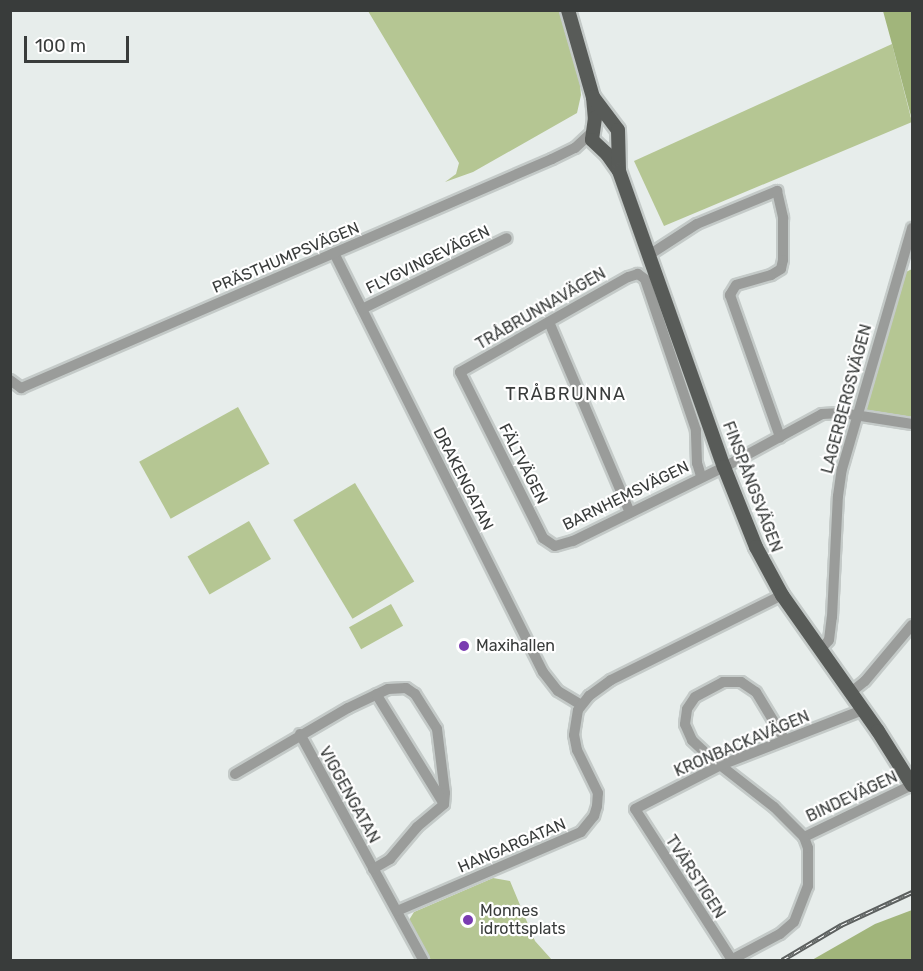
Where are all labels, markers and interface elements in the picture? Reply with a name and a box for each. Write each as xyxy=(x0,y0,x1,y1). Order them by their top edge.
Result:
scale bar xyxy=(27,24,132,62)
text: 100 m xyxy=(35,35,86,57)
street label: PRÄSTHUMPSVÄGEN xyxy=(210,218,362,298)
street label: FLYGVINGEVÄGEN xyxy=(363,222,493,298)
street label: TRÅBRUNNAVÄGEN xyxy=(473,264,609,354)
street label: LAGERBERGSVÄGEN xyxy=(818,322,876,476)
district label: TRÅBRUNNA xyxy=(505,383,627,405)
street label: FINSPÅNGSVÄGEN xyxy=(718,419,786,555)
street label: FÄLTVÄGEN xyxy=(495,421,551,507)
street label: DRAKENGATAN xyxy=(429,424,497,534)
street label: BARNHEMSVÄGEN xyxy=(560,457,692,535)
place label: Maxihallen xyxy=(476,636,555,656)
marker: Maxihallen xyxy=(457,639,471,653)
street label: KRONBACKAVÄGEN xyxy=(671,707,813,781)
street label: VIGGENGATAN xyxy=(315,743,383,847)
street label: BINDEVÄGEN xyxy=(803,767,901,827)
street label: HANGARGATAN xyxy=(455,815,569,877)
street label: TVÄRSTIGEN xyxy=(661,832,729,922)
place label: Monnes idrottsplats xyxy=(480,901,566,939)
marker: Monnes idrottsplats xyxy=(461,913,475,927)

